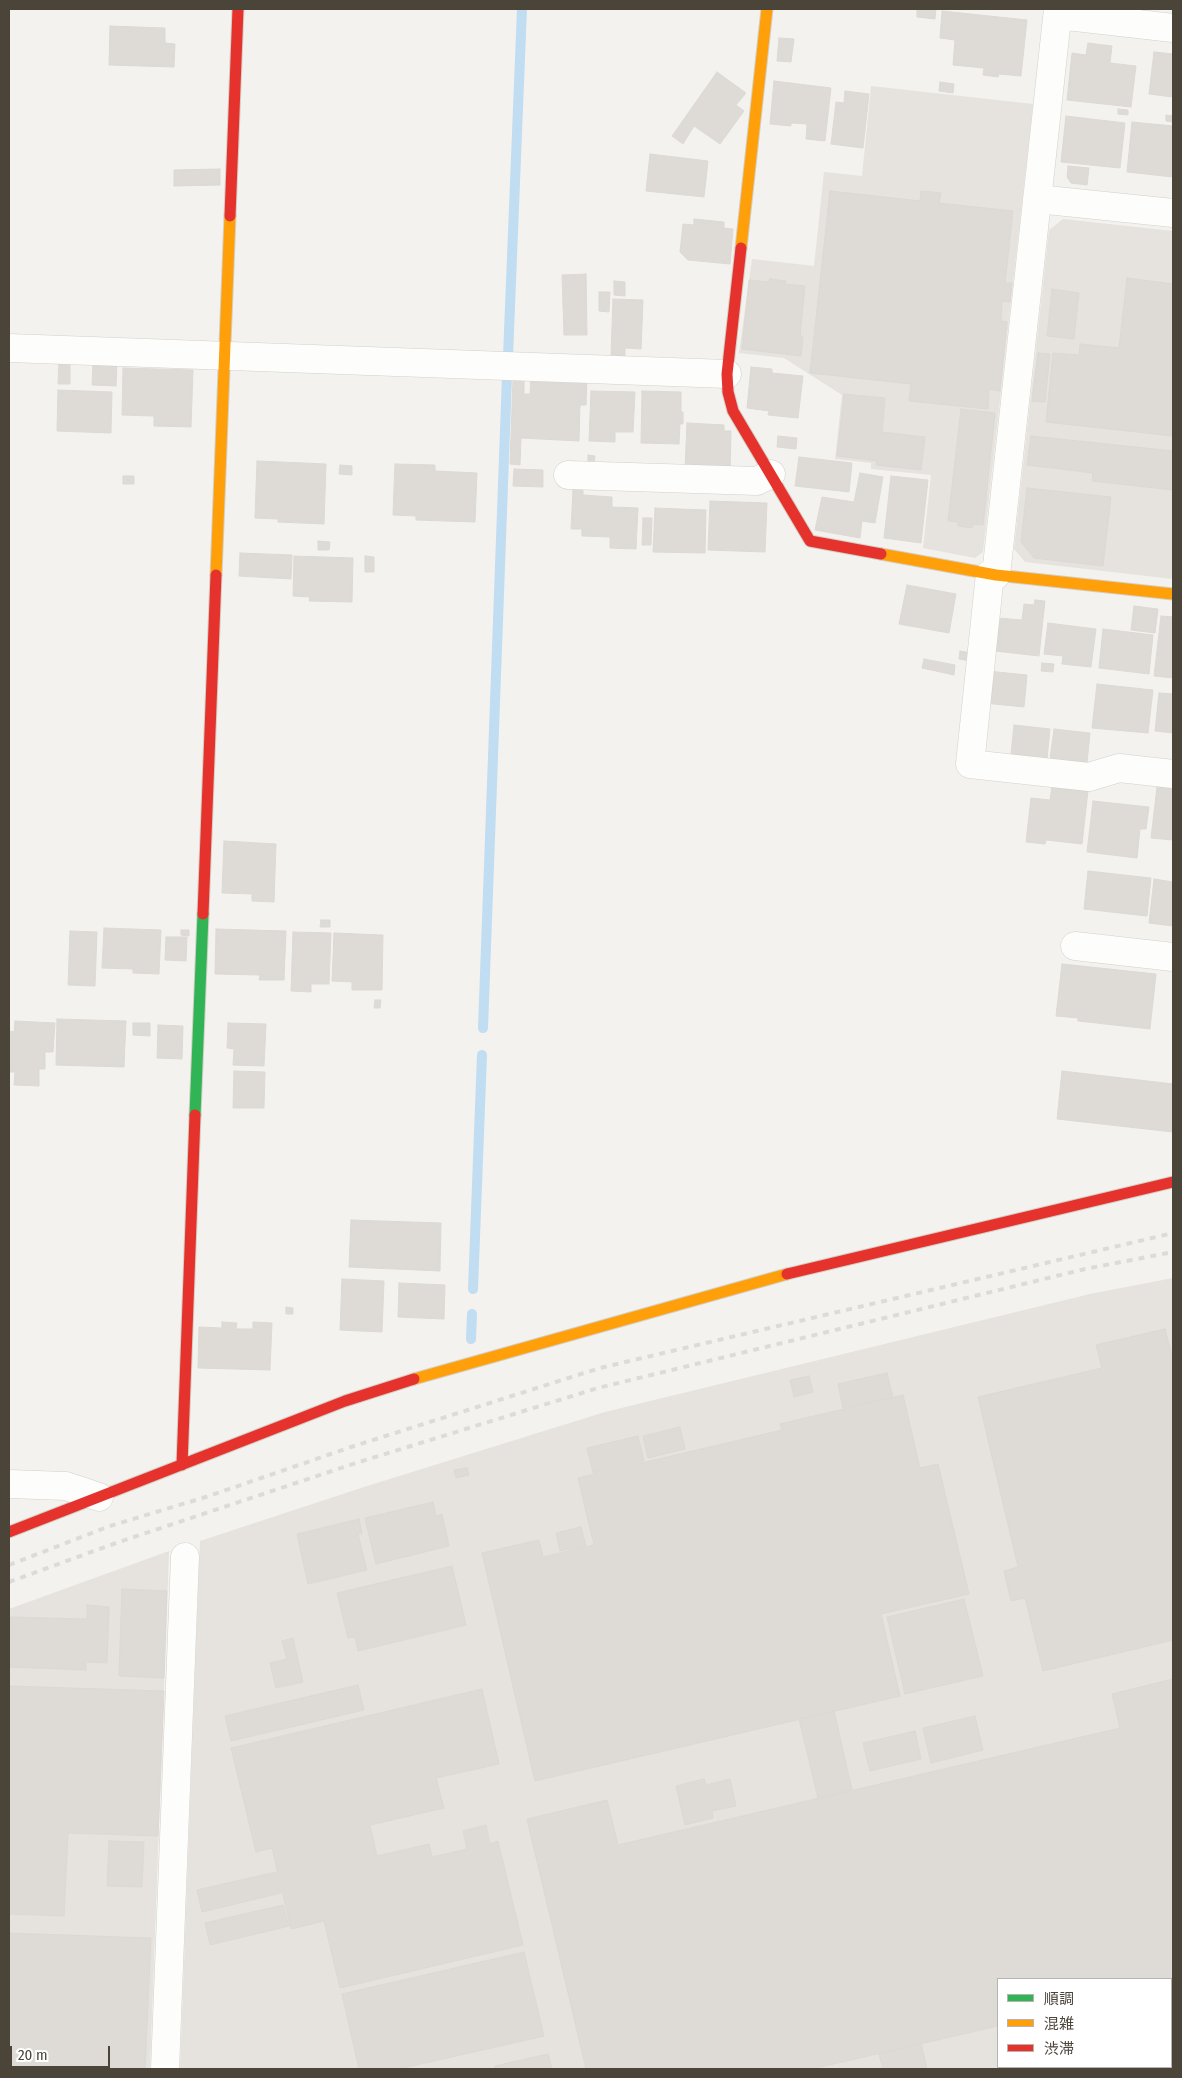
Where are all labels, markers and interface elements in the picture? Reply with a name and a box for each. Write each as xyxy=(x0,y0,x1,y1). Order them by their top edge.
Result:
legend xyxy=(997,1978,1172,2068)
text: 順調 xyxy=(1044,1990,1074,2008)
text: 混雑 xyxy=(1044,2015,1074,2033)
scale bar xyxy=(12,2036,112,2068)
text: 渋滞 xyxy=(1044,2040,1074,2058)
text: 20 m xyxy=(18,2046,48,2064)

